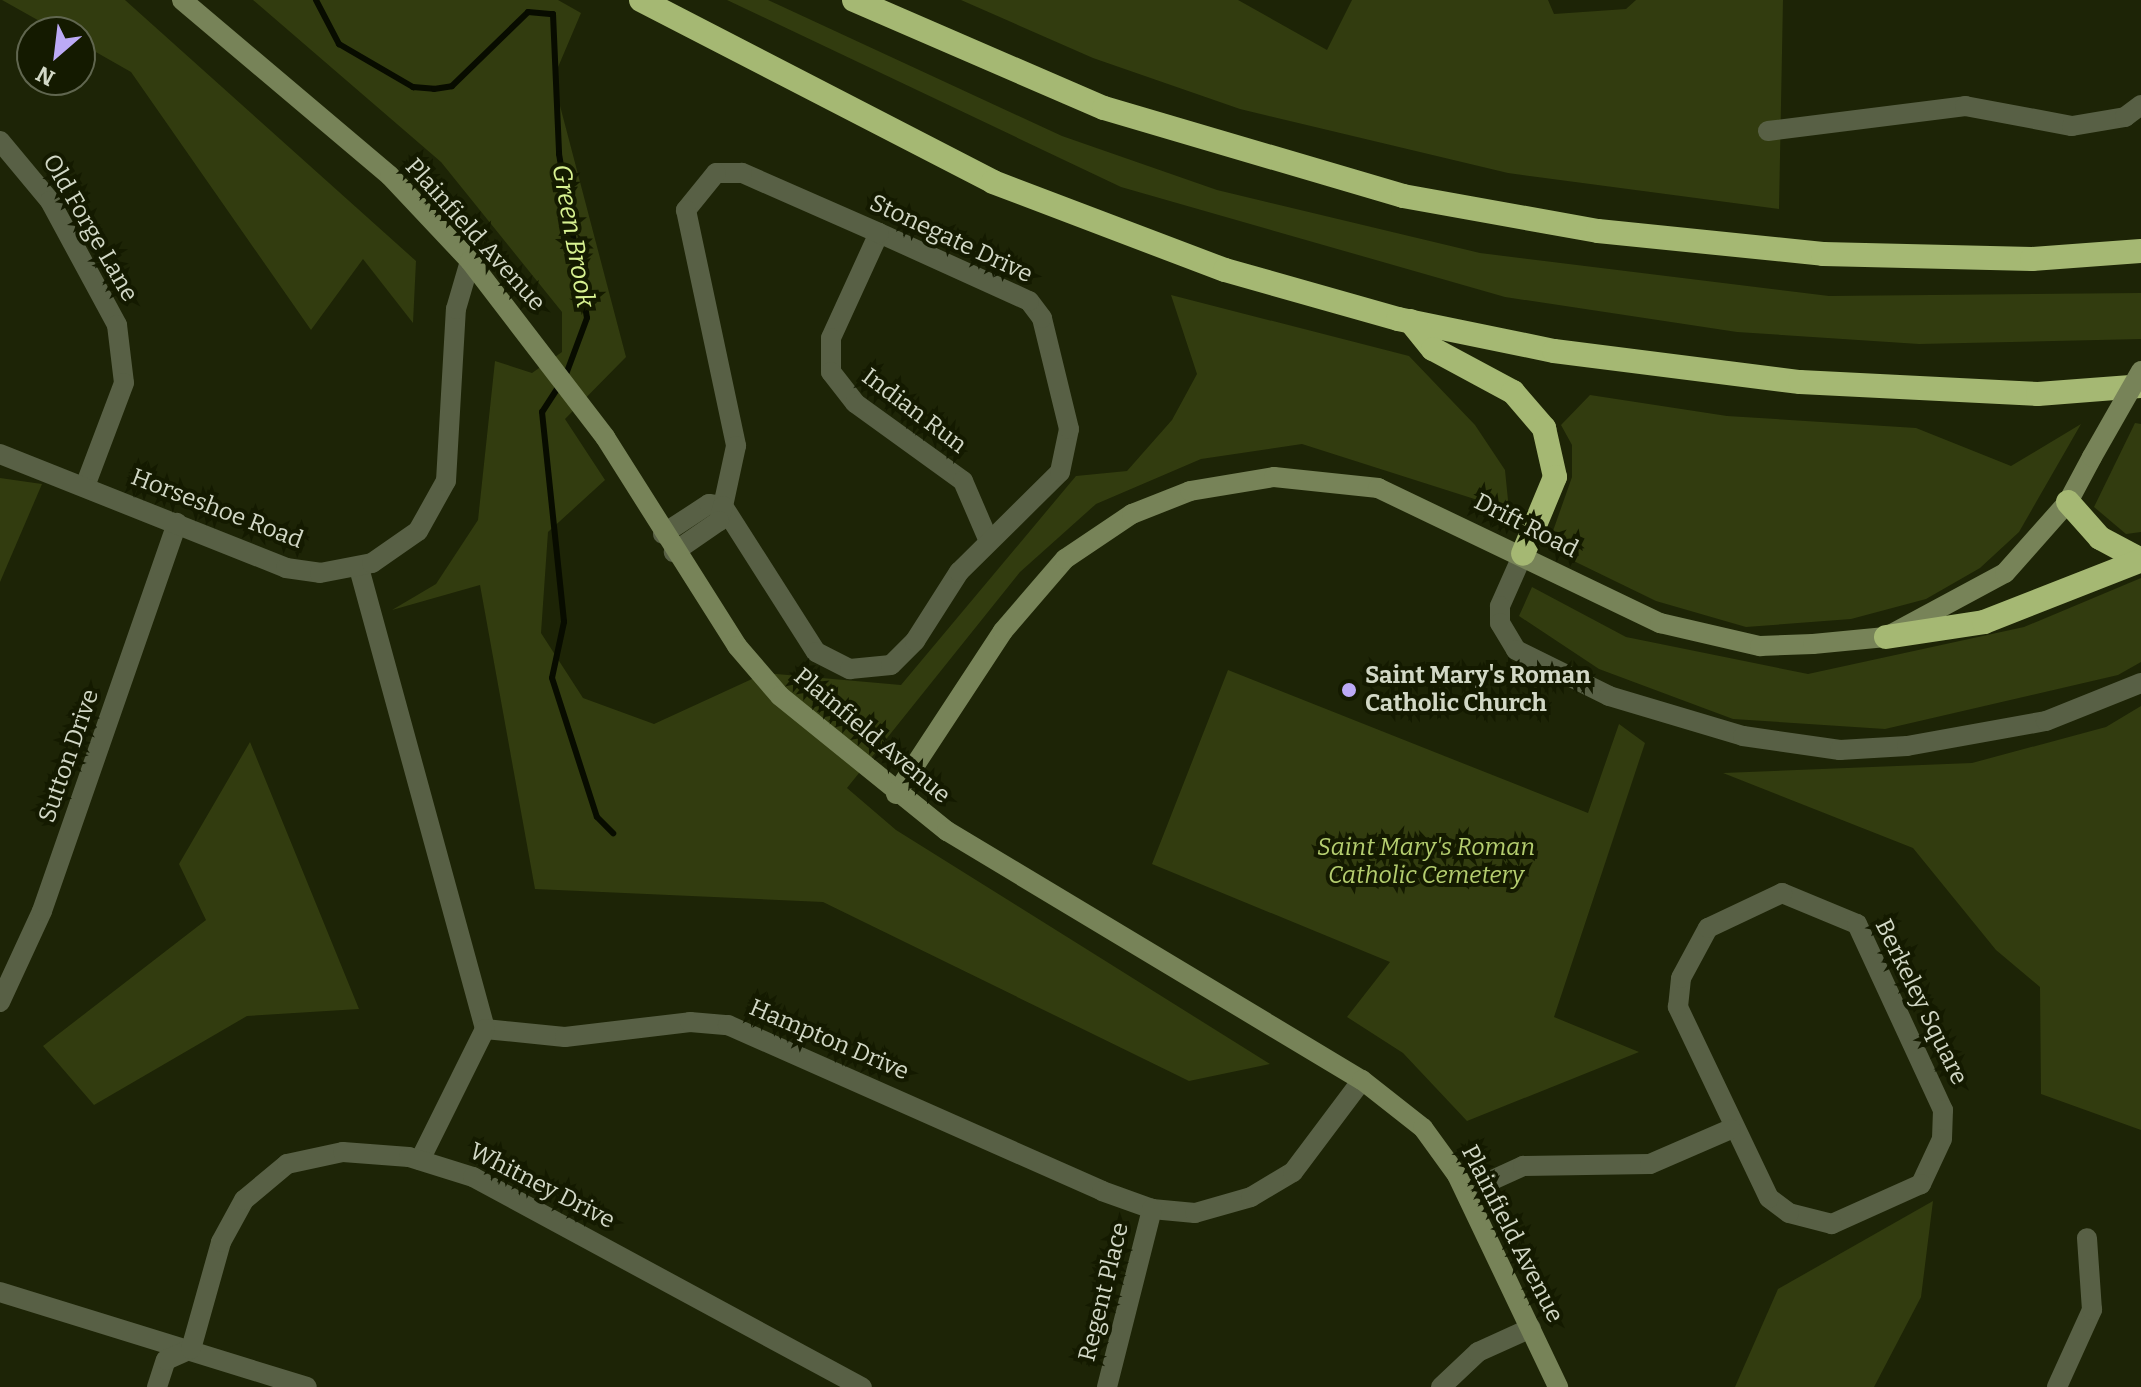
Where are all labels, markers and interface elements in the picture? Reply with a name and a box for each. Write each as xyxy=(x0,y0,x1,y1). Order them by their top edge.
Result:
north arrow xyxy=(16,16,96,96)
text: N xyxy=(32,60,59,92)
street label: Old Forge Lane xyxy=(36,149,144,307)
street label: Plainfield Avenue xyxy=(399,153,551,317)
water label: Green Brook xyxy=(545,162,601,310)
street label: Stonegate Drive xyxy=(865,189,1037,289)
street label: Indian Run xyxy=(856,362,972,460)
street label: Horseshoe Road xyxy=(127,463,307,555)
street label: Drift Road xyxy=(1469,488,1583,564)
street label: Plainfield Avenue xyxy=(788,662,956,810)
place label: Saint Mary's Roman Catholic Church xyxy=(1365,662,1591,718)
marker: Saint Mary's Roman Catholic Church xyxy=(1340,681,1358,699)
street label: Sutton Drive xyxy=(33,686,105,826)
park label: Saint Mary's Roman Catholic Cemetery xyxy=(1317,834,1535,890)
street label: Berkeley Square xyxy=(1868,915,1974,1089)
street label: Hampton Drive xyxy=(745,993,913,1087)
street label: Whitney Drive xyxy=(464,1137,620,1235)
street label: Plainfield Avenue xyxy=(1455,1140,1569,1328)
street label: Regent Place xyxy=(1073,1220,1135,1364)

